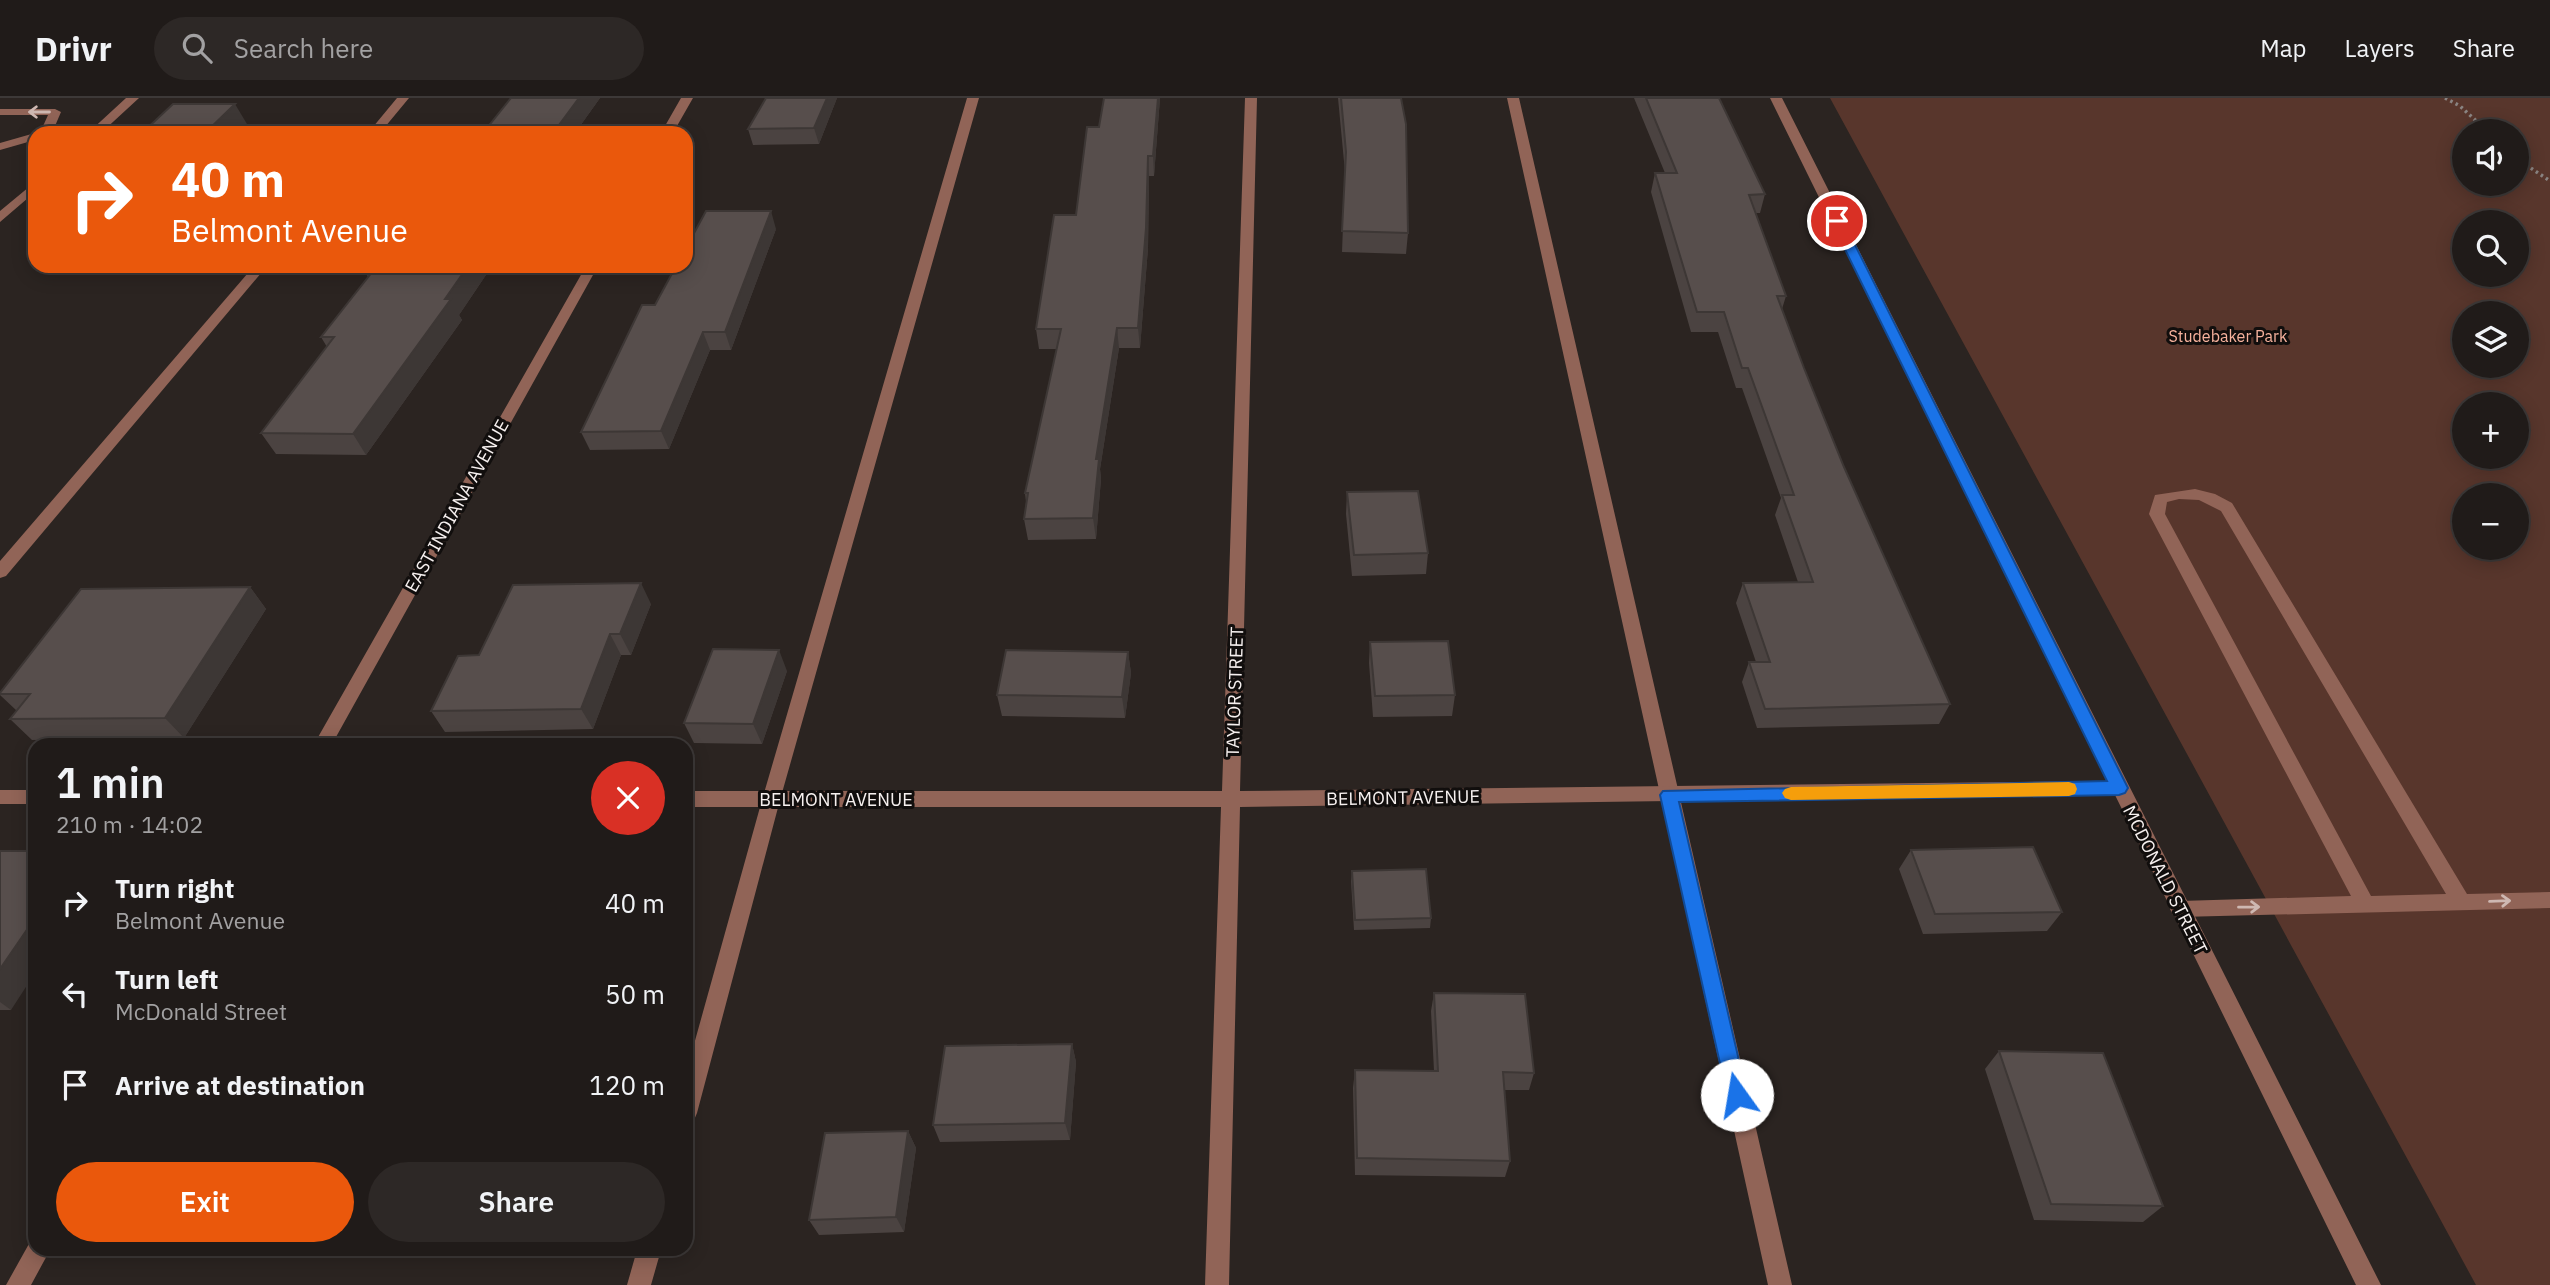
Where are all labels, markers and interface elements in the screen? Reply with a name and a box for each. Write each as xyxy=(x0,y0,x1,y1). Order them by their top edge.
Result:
search box xyxy=(154,17,644,80)
text: Drivr xyxy=(35,27,112,70)
icon: search xyxy=(178,29,216,67)
text: Search here xyxy=(234,31,373,65)
text: Map xyxy=(2260,32,2307,64)
text: Layers xyxy=(2345,32,2415,64)
text: Share xyxy=(2453,32,2515,64)
one-way arrow xyxy=(27,105,50,119)
map controls xyxy=(2452,119,2529,560)
button: sound xyxy=(2452,119,2529,196)
text: 40 m xyxy=(171,147,285,210)
icon: right xyxy=(56,154,147,245)
pin xyxy=(1807,191,1867,251)
icon: arrive xyxy=(1818,202,1856,240)
text: Belmont Avenue xyxy=(171,209,408,251)
button: search xyxy=(2452,210,2529,287)
button: layers xyxy=(2452,301,2529,378)
park label: Studebaker Park xyxy=(2169,326,2288,346)
button: + xyxy=(2452,392,2529,469)
street label: EAST INDIANA AVENUE xyxy=(400,415,514,596)
button: − xyxy=(2452,483,2529,560)
street label: TAYLOR STREET xyxy=(1221,626,1248,758)
text: 1 min xyxy=(56,755,165,810)
button: close xyxy=(591,761,665,835)
street label: BELMONT AVENUE xyxy=(1326,785,1480,810)
street label: BELMONT AVENUE xyxy=(759,788,913,811)
street label: MCDONALD STREET xyxy=(2118,802,2213,958)
text: 210 m · 14:02 xyxy=(56,809,203,839)
text: Turn right xyxy=(115,871,234,905)
icon: right xyxy=(56,884,94,922)
text: 40 m xyxy=(605,886,665,920)
one-way arrow xyxy=(2489,894,2512,908)
one-way arrow xyxy=(2237,901,2260,914)
text: Belmont Avenue xyxy=(115,905,285,935)
text: Turn left xyxy=(115,962,218,996)
icon: left xyxy=(56,975,94,1013)
text: 50 m xyxy=(605,977,665,1011)
text: McDonald Street xyxy=(115,996,287,1026)
position arrow xyxy=(1700,1058,1774,1132)
icon: arrive xyxy=(56,1066,94,1104)
text: Arrive at destination xyxy=(115,1068,365,1102)
text: 120 m xyxy=(589,1068,665,1102)
button: Exit xyxy=(56,1162,354,1242)
button: Share xyxy=(368,1162,665,1242)

